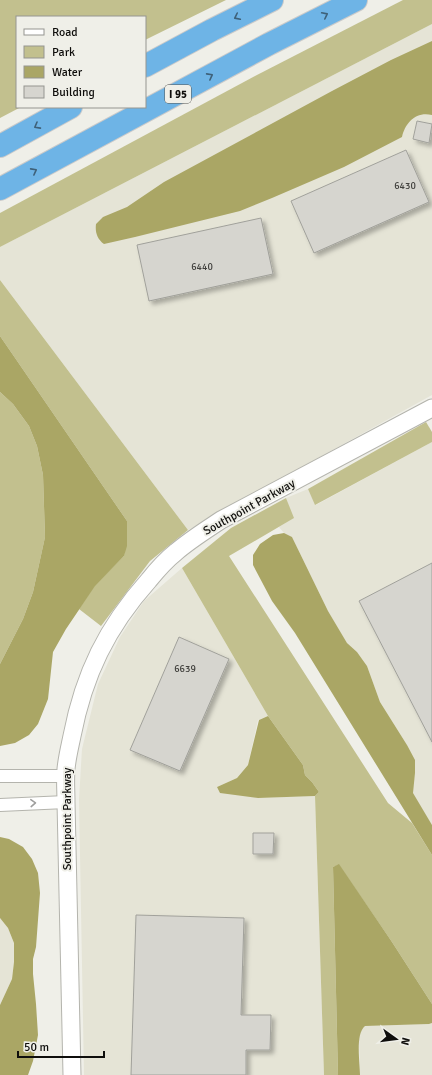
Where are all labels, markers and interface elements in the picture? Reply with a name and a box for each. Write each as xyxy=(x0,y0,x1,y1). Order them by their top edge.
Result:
one-way arrow xyxy=(234,12,242,20)
one-way arrow xyxy=(321,13,329,20)
legend xyxy=(16,16,146,108)
text: Road xyxy=(52,25,78,40)
text: Park xyxy=(52,45,75,60)
text: Water xyxy=(52,65,83,80)
one-way arrow xyxy=(206,73,214,81)
text: Building xyxy=(52,85,95,100)
road number: I 95 xyxy=(165,85,191,103)
one-way arrow xyxy=(34,121,41,128)
one-way arrow xyxy=(30,168,38,175)
house number: 6430 xyxy=(394,180,416,192)
house number: 6440 xyxy=(191,261,213,273)
street label: Southpoint Parkway xyxy=(201,476,298,539)
house number: 6639 xyxy=(174,663,196,675)
street label: Southpoint Parkway xyxy=(60,767,75,870)
one-way arrow xyxy=(30,799,36,808)
north arrow xyxy=(376,1019,416,1059)
scale bar xyxy=(18,1033,104,1059)
text: N xyxy=(398,1036,412,1047)
text: 50 m xyxy=(24,1040,49,1055)

